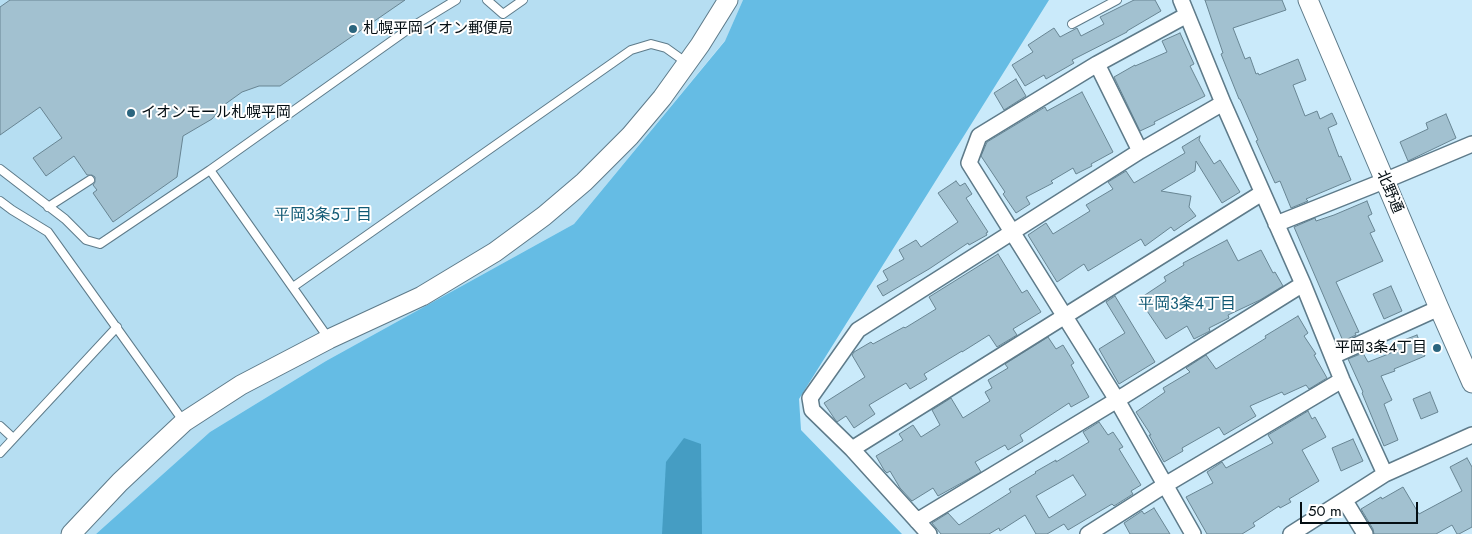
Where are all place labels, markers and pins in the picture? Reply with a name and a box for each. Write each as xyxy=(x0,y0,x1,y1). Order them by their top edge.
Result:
place label: 札幌平岡イオン郵便局 xyxy=(363,20,513,38)
marker: 札幌平岡イオン郵便局 xyxy=(347,23,359,35)
place label: イオンモール札幌平岡 xyxy=(141,104,291,122)
marker: イオンモール札幌平岡 xyxy=(125,107,137,119)
place label: 平岡3条4丁目 xyxy=(1335,339,1427,357)
marker: 平岡3条4丁目 xyxy=(1431,342,1443,354)

